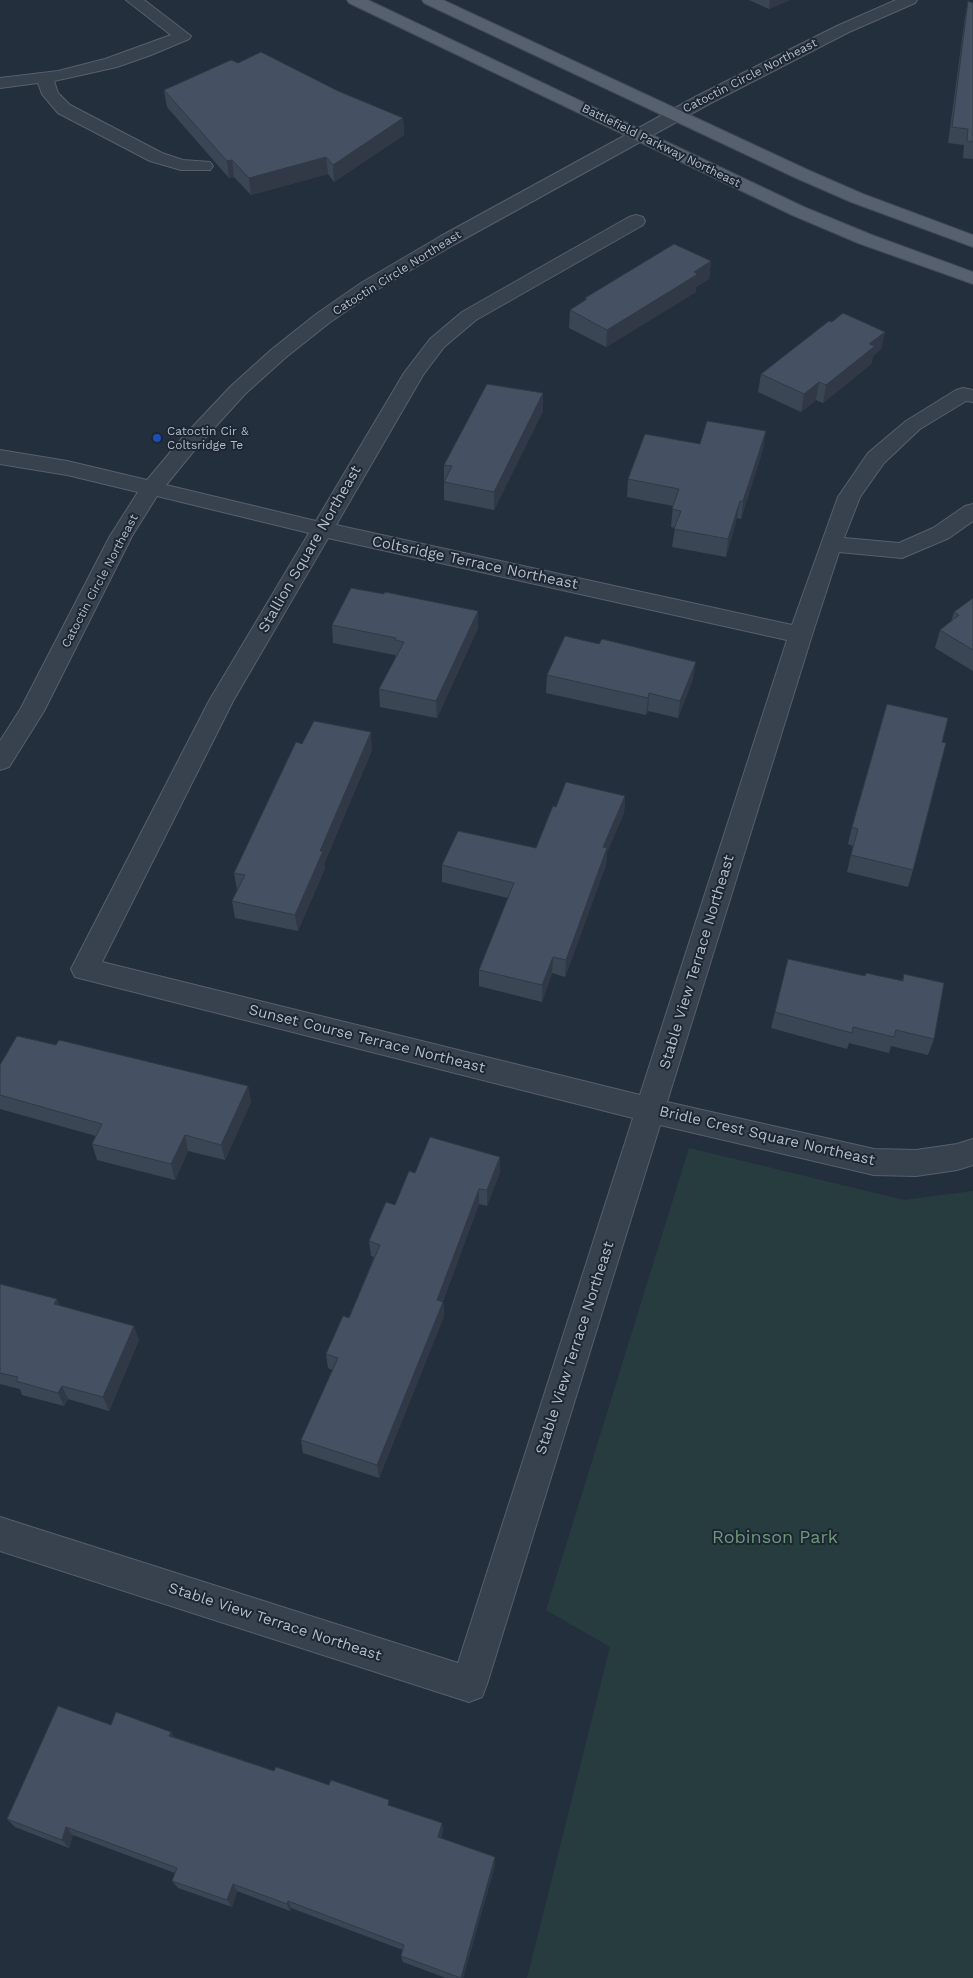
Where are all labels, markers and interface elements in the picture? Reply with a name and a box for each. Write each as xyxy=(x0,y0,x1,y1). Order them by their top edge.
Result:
street label: Catoctin Circle Northeast xyxy=(680,36,820,116)
street label: Battlefield Parkway Northeast xyxy=(579,101,743,191)
street label: Catoctin Circle Northeast xyxy=(330,227,464,319)
place label: Catoctin Cir & Coltsridge Te xyxy=(167,424,248,452)
marker: Catoctin Cir & Coltsridge Te xyxy=(151,432,163,444)
street label: Stallion Square Northeast xyxy=(255,462,365,636)
street label: Catoctin Circle Northeast xyxy=(59,512,141,650)
street label: Coltsridge Terrace Northeast xyxy=(370,532,580,594)
street label: Stable View Terrace Northeast xyxy=(656,853,738,1071)
street label: Sunset Course Terrace Northeast xyxy=(247,1001,487,1077)
street label: Bridle Crest Square Northeast xyxy=(657,1102,877,1170)
street label: Stable View Terrace Northeast xyxy=(532,1239,618,1457)
park label: Robinson Park xyxy=(712,1527,838,1549)
street label: Stable View Terrace Northeast xyxy=(166,1579,384,1665)

